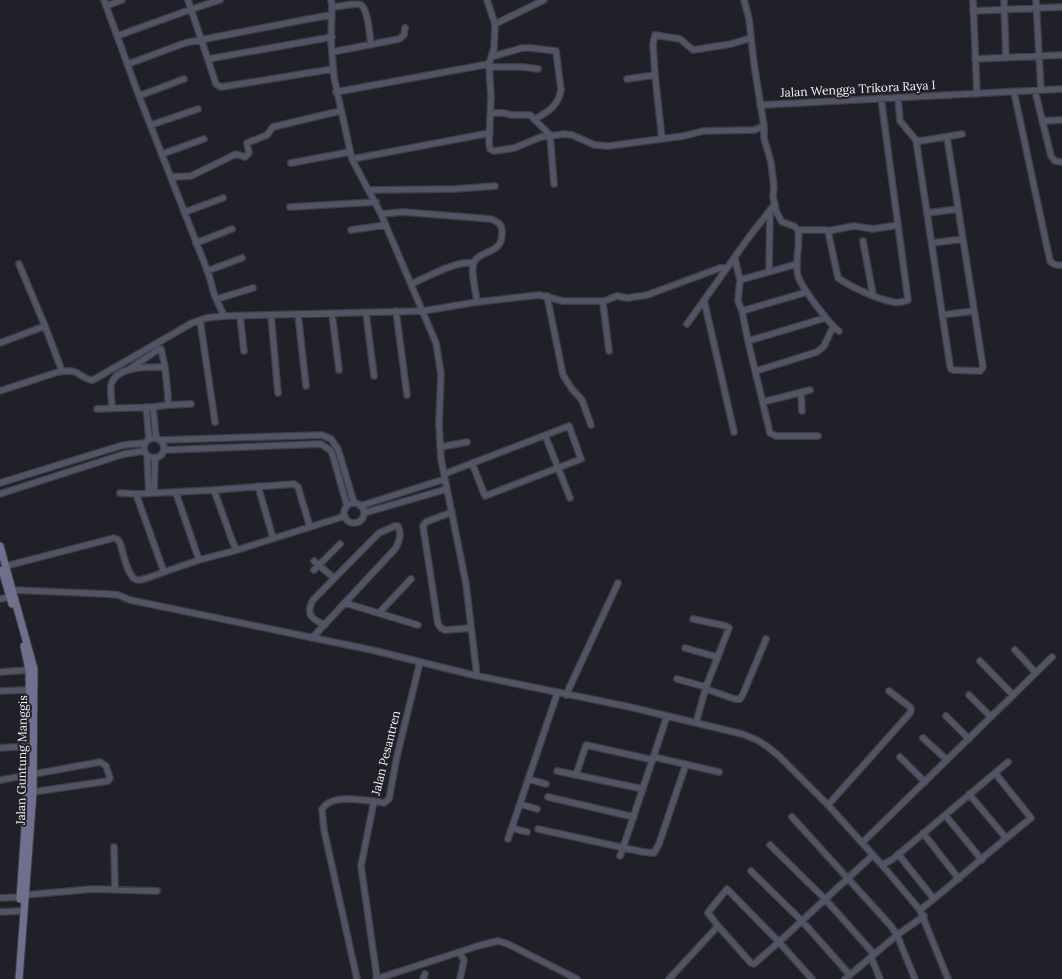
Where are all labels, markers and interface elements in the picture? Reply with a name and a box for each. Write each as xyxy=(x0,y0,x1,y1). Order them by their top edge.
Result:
street label: Jalan Wengga Trikora Raya I xyxy=(779,77,936,100)
street label: Jalan Guntung Manggis xyxy=(13,695,30,826)
street label: Jalan Pesantren xyxy=(368,709,403,798)

